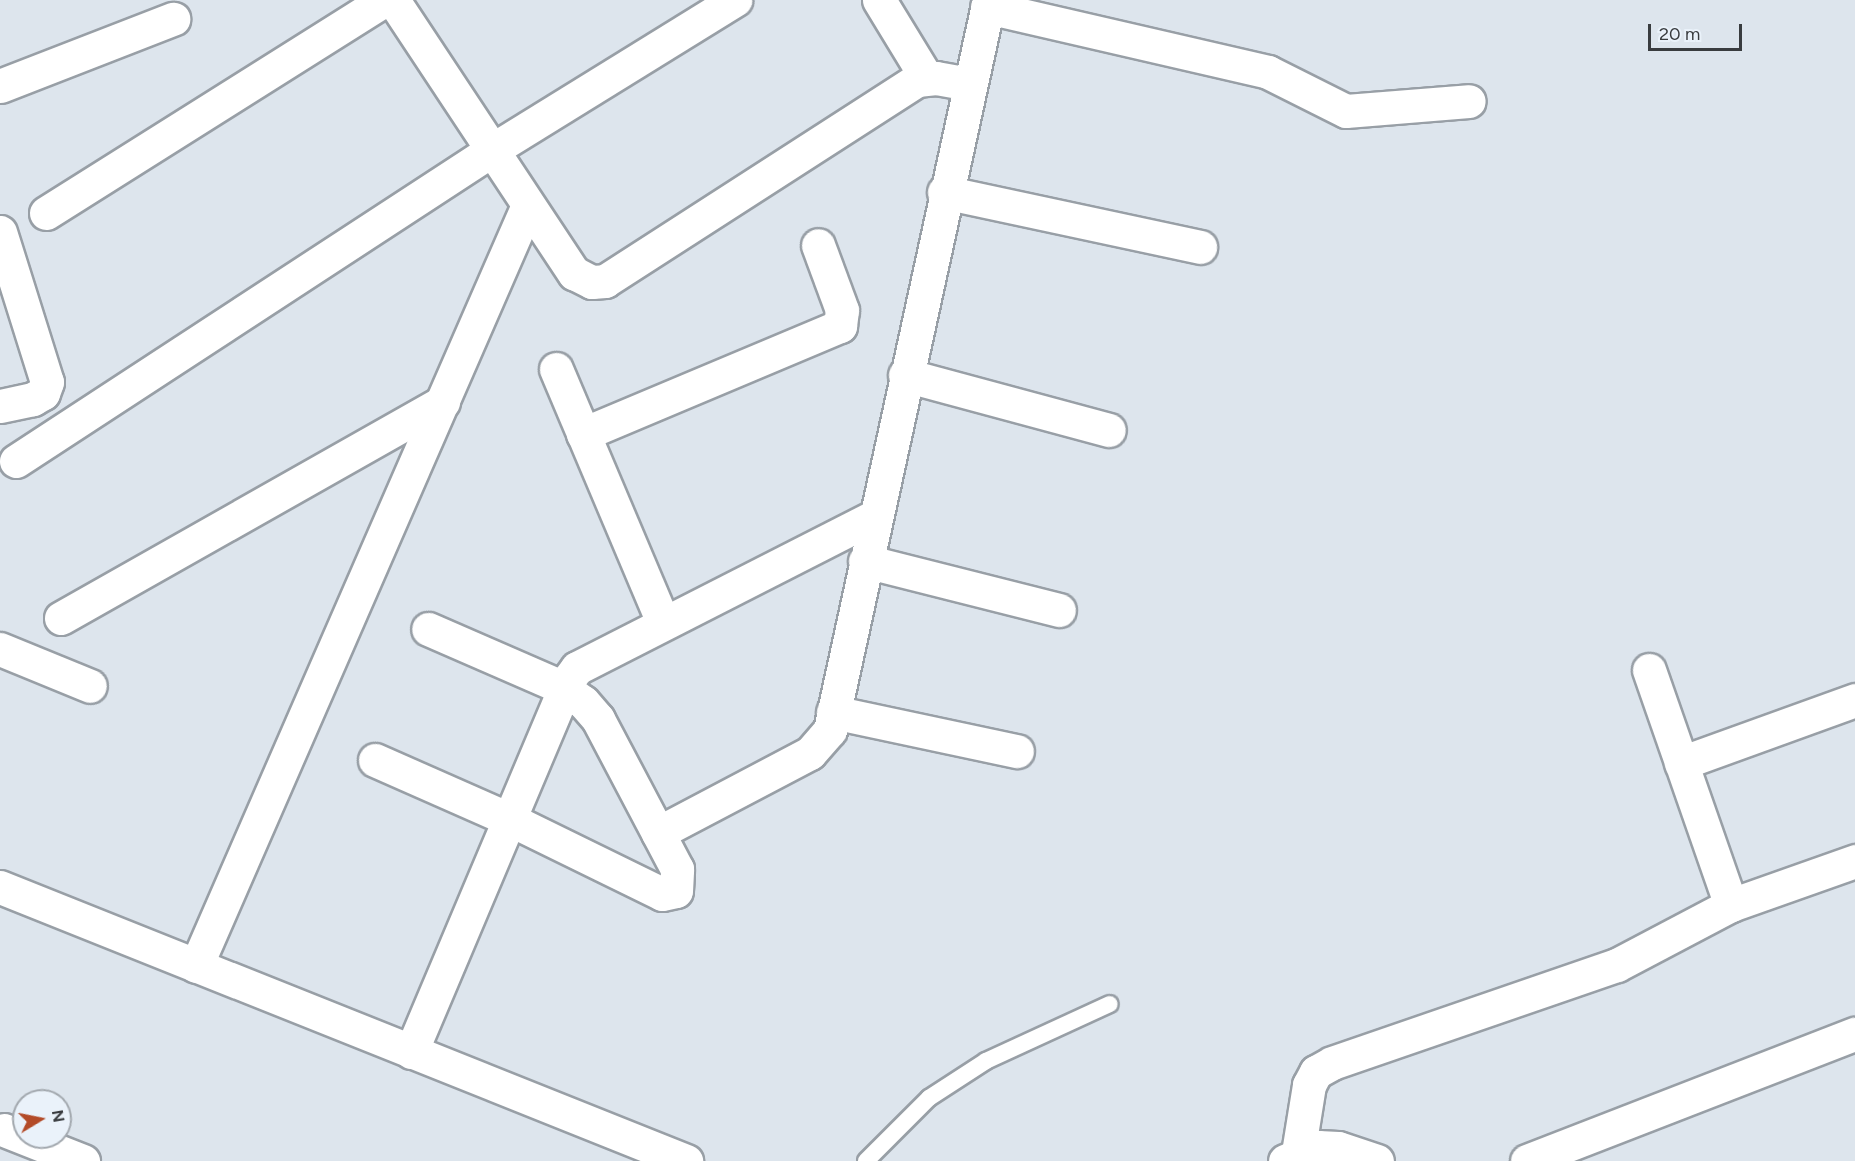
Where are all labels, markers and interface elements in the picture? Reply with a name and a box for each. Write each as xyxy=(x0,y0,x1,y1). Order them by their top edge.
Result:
scale bar xyxy=(1651,12,1746,50)
text: 20 m xyxy=(1659,23,1700,45)
north arrow xyxy=(12,1089,72,1149)
text: N xyxy=(48,1108,69,1124)

